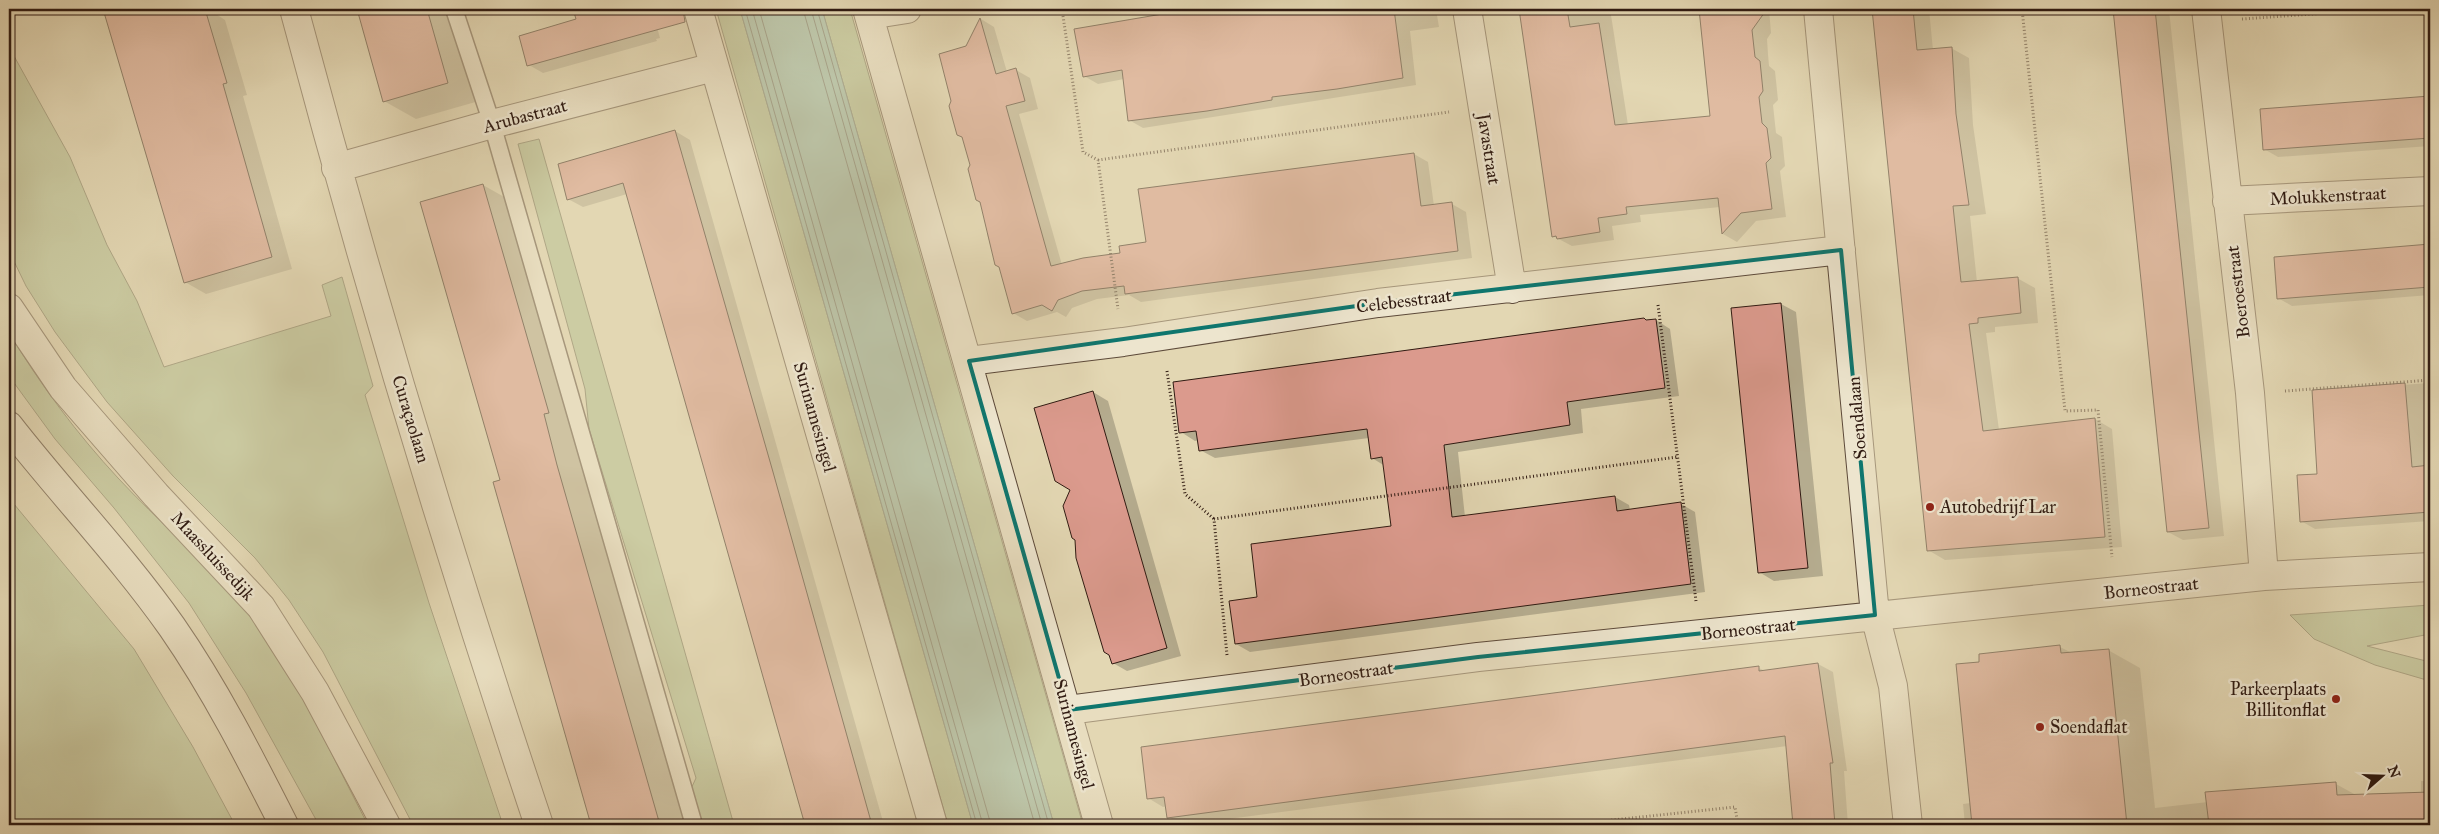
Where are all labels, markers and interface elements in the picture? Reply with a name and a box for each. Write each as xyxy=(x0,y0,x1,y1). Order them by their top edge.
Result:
street label: Arubastraat xyxy=(480,94,570,138)
street label: Javastraat xyxy=(1471,110,1506,187)
street label: Molukkenstraat xyxy=(2269,182,2388,210)
street label: Boeroestraat xyxy=(2221,244,2255,340)
street label: Celebesstraat xyxy=(1355,284,1454,318)
street label: Surinamesingel xyxy=(788,359,841,475)
street label: Curaçaolaan xyxy=(387,373,435,466)
street label: Soendalaan xyxy=(1842,375,1872,460)
place label: Autobedrijf Lar xyxy=(1939,496,2056,518)
marker: Autobedrijf Lar xyxy=(1924,501,1936,513)
street label: Maassluissedijk xyxy=(166,507,260,605)
street label: Borneostraat xyxy=(2102,572,2200,604)
street label: Borneostraat xyxy=(1699,613,1797,645)
street label: Borneostraat xyxy=(1297,656,1395,692)
street label: Surinamesingel xyxy=(1048,676,1099,792)
place label: Parkeerplaats Billitonflat xyxy=(2230,678,2327,721)
marker: Parkeerplaats Billitonflat xyxy=(2330,693,2342,705)
place label: Soendaflat xyxy=(2050,716,2128,738)
marker: Soendaflat xyxy=(2034,721,2046,733)
north arrow xyxy=(2356,752,2406,802)
text: N xyxy=(2384,763,2404,780)

